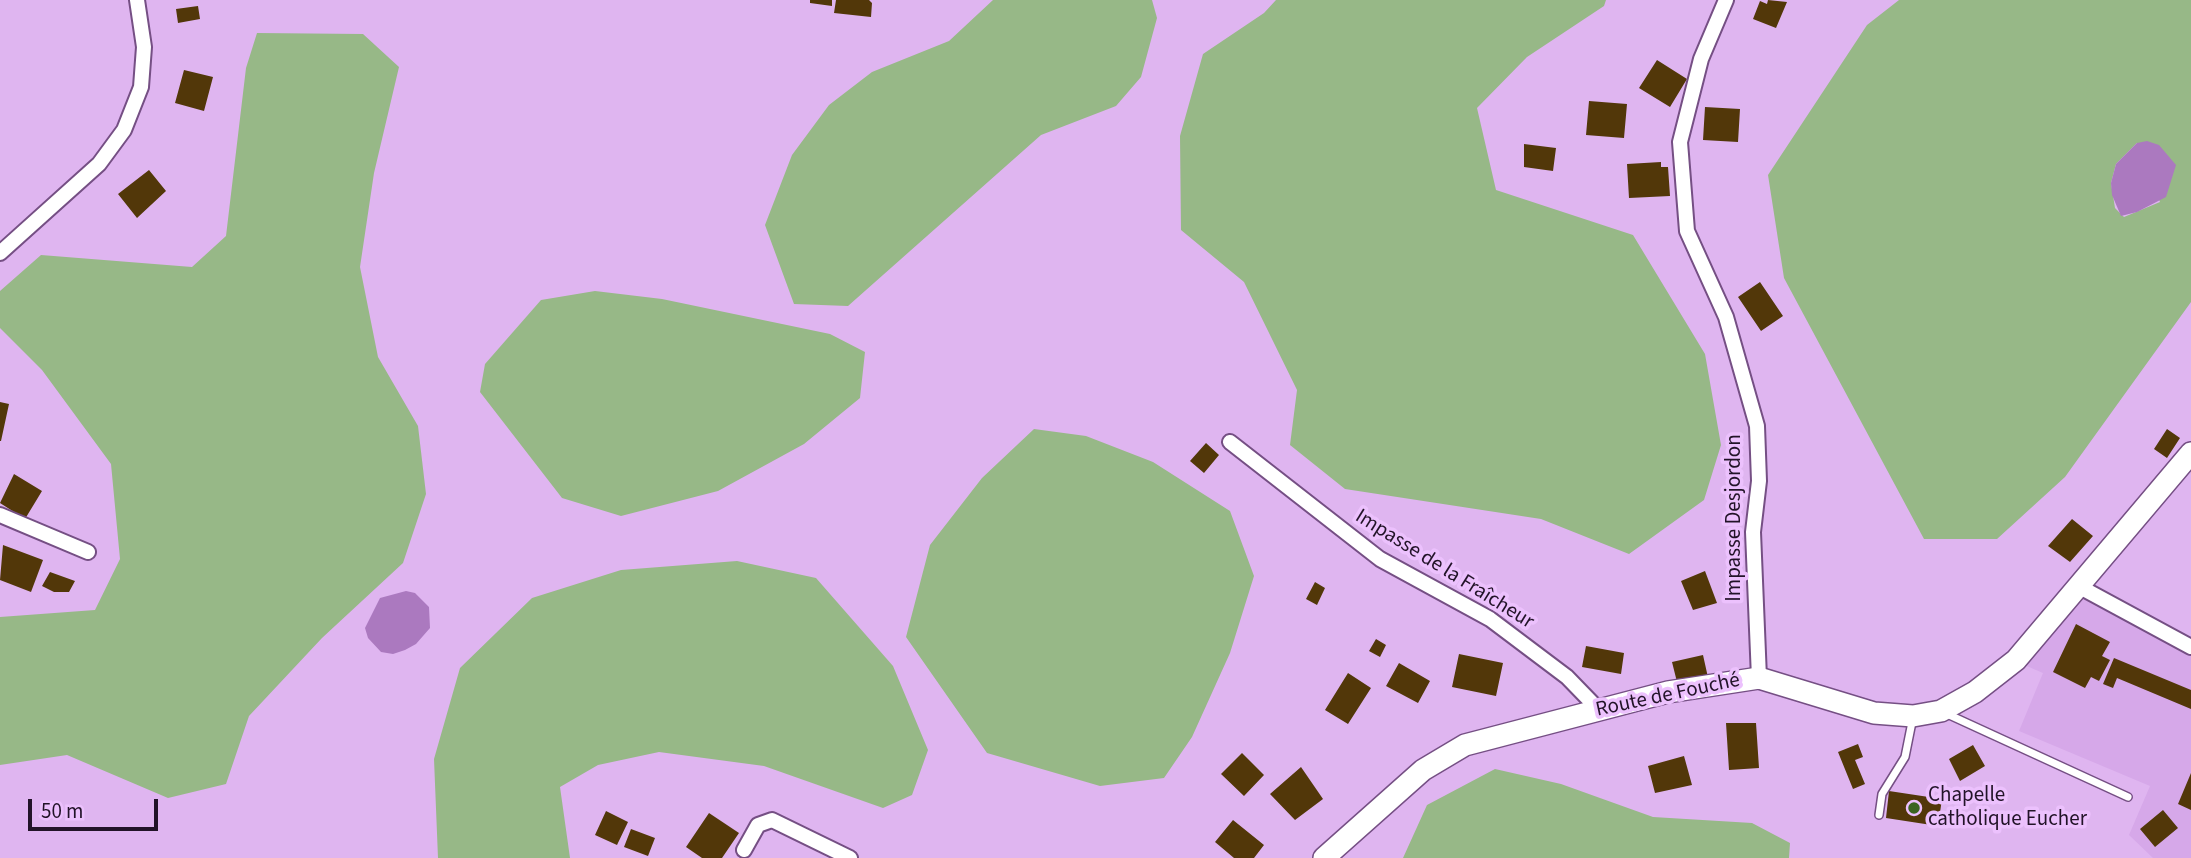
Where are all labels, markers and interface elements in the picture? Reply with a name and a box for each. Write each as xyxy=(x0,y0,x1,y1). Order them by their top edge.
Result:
street label: Impasse Desjordon xyxy=(1722,434,1748,602)
street label: Impasse de la Fraîcheur xyxy=(1350,505,1538,635)
street label: Route de Fouché xyxy=(1594,668,1742,724)
place label: Chapelle catholique Eucher xyxy=(1928,783,2087,833)
scale bar xyxy=(32,784,161,828)
text: 50 m xyxy=(41,796,83,826)
marker: Chapelle catholique Eucher xyxy=(1906,800,1922,816)

